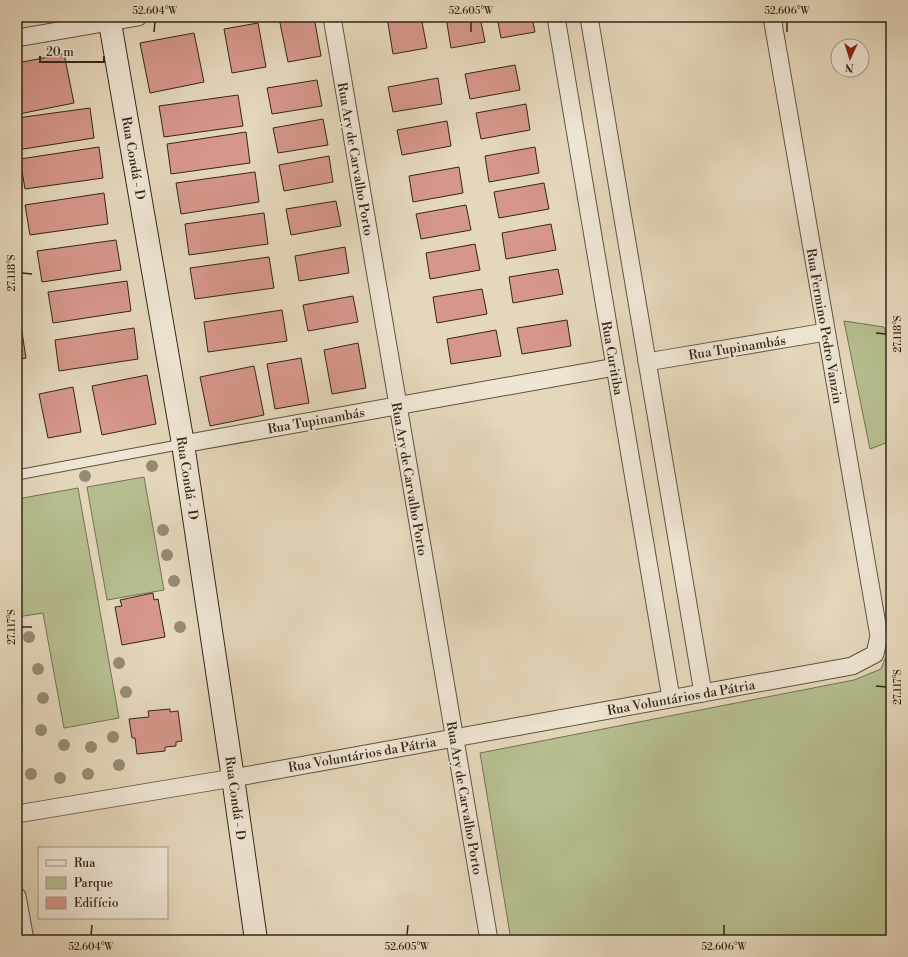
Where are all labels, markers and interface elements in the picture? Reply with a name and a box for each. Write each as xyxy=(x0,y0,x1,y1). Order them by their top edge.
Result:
text: 52.604°W xyxy=(133,5,178,17)
text: 52.605°W xyxy=(449,5,494,17)
text: 52.606°W xyxy=(765,5,810,17)
scale bar xyxy=(40,38,104,64)
north arrow xyxy=(830,38,870,78)
text: 20 m xyxy=(46,45,74,60)
text: N xyxy=(844,60,854,74)
street label: Rua Ary de Carvalho Porto xyxy=(334,81,376,237)
street label: Rua Condá - D xyxy=(118,115,148,201)
street label: Rua Fermino Pedro Vanzin xyxy=(802,247,846,405)
text: 27.118°S xyxy=(6,254,18,292)
text: 27.118°S xyxy=(892,315,904,353)
street label: Rua Curitiba xyxy=(598,320,626,397)
street label: Rua Tupinambás xyxy=(687,332,787,364)
street label: Rua Ary de Carvalho Porto xyxy=(388,401,430,557)
street label: Rua Tupinambás xyxy=(266,405,366,437)
street label: Rua Condá - D xyxy=(173,435,201,521)
text: 27.117°S xyxy=(6,609,18,645)
text: 27.117°S xyxy=(892,669,904,705)
street label: Rua Voluntários da Pátria xyxy=(606,677,757,719)
street label: Rua Ary de Carvalho Porto xyxy=(443,720,485,876)
street label: Rua Voluntários da Pátria xyxy=(287,734,438,776)
street label: Rua Condá - D xyxy=(221,755,249,841)
legend xyxy=(38,847,168,919)
text: Rua xyxy=(74,856,96,871)
text: Parque xyxy=(74,876,113,891)
text: Edifício xyxy=(74,896,119,911)
text: 52.604°W xyxy=(69,941,114,953)
text: 52.605°W xyxy=(385,941,430,953)
text: 52.606°W xyxy=(702,941,747,953)

